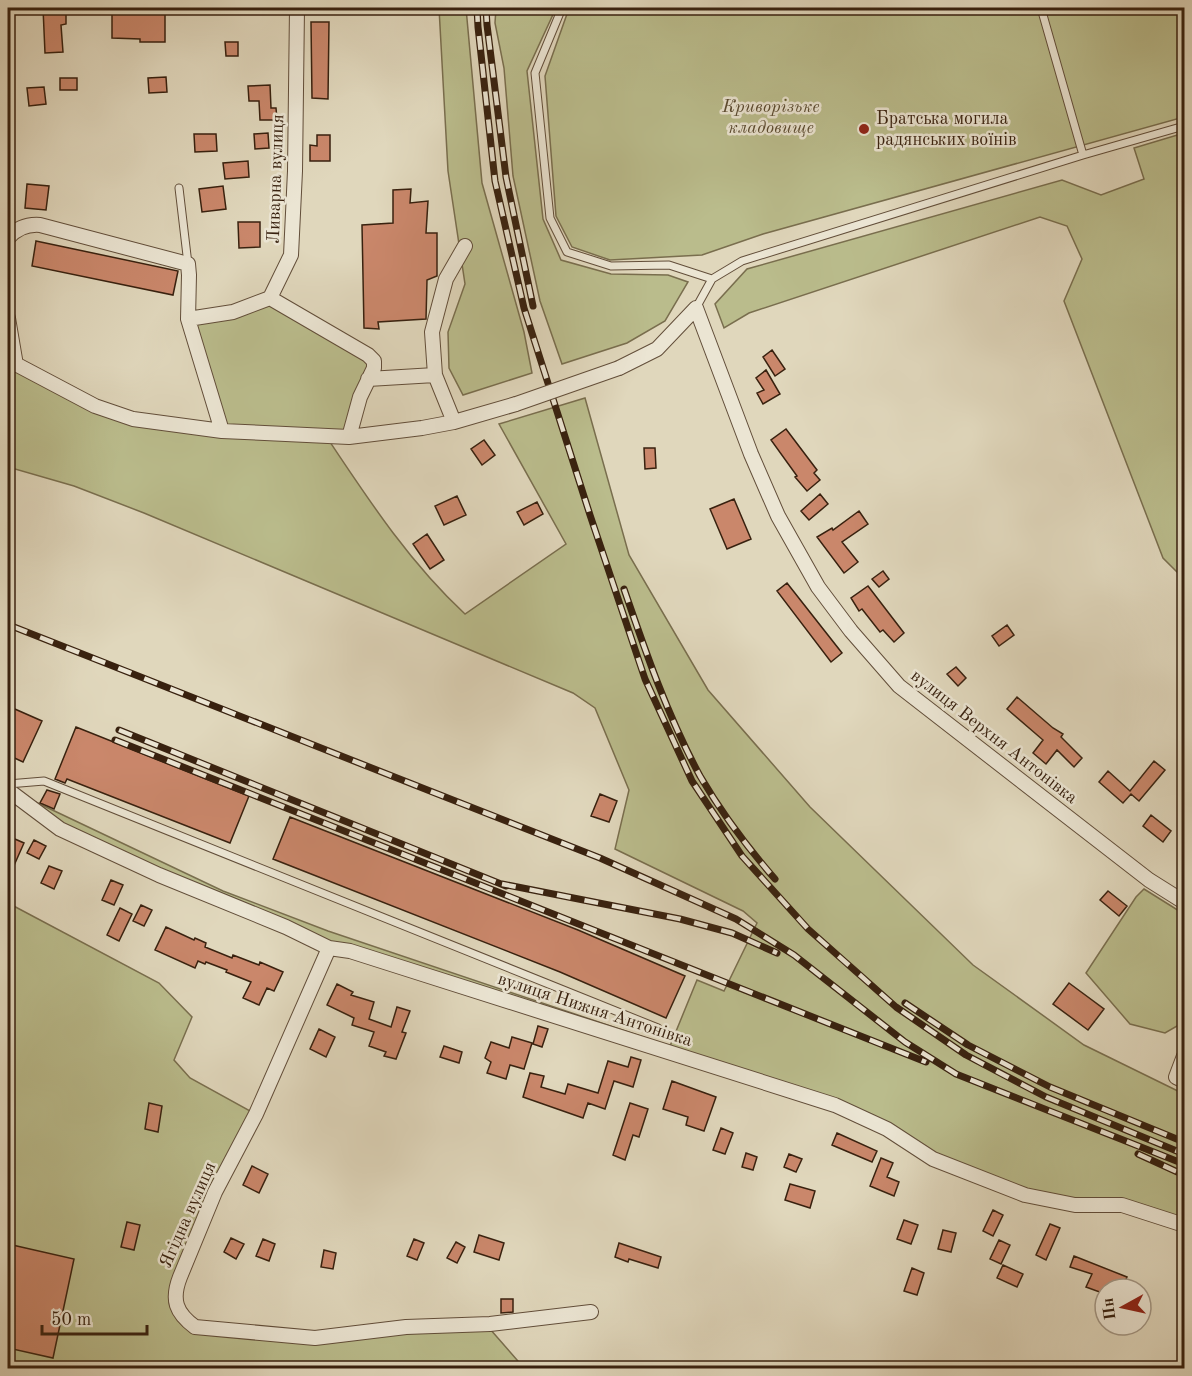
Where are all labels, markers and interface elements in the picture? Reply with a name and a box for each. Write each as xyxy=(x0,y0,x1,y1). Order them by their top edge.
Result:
park label: Криворізьке кладовище xyxy=(721,98,820,137)
place label: Братська могила радянських воїнів xyxy=(876,110,1017,149)
street label: Ливарна вулиця xyxy=(265,114,287,244)
marker: Братська могила радянських воїнів xyxy=(857,122,871,136)
street label: вулиця Верхня Антонівка xyxy=(907,667,1081,807)
street label: вулиця Нижня Антонівка xyxy=(495,970,695,1050)
street label: Ягідна вулиця xyxy=(157,1159,219,1271)
north arrow xyxy=(1093,1277,1153,1337)
text: Пн xyxy=(1101,1297,1120,1321)
scale bar xyxy=(42,1298,147,1336)
text: 50 m xyxy=(51,1311,91,1329)

